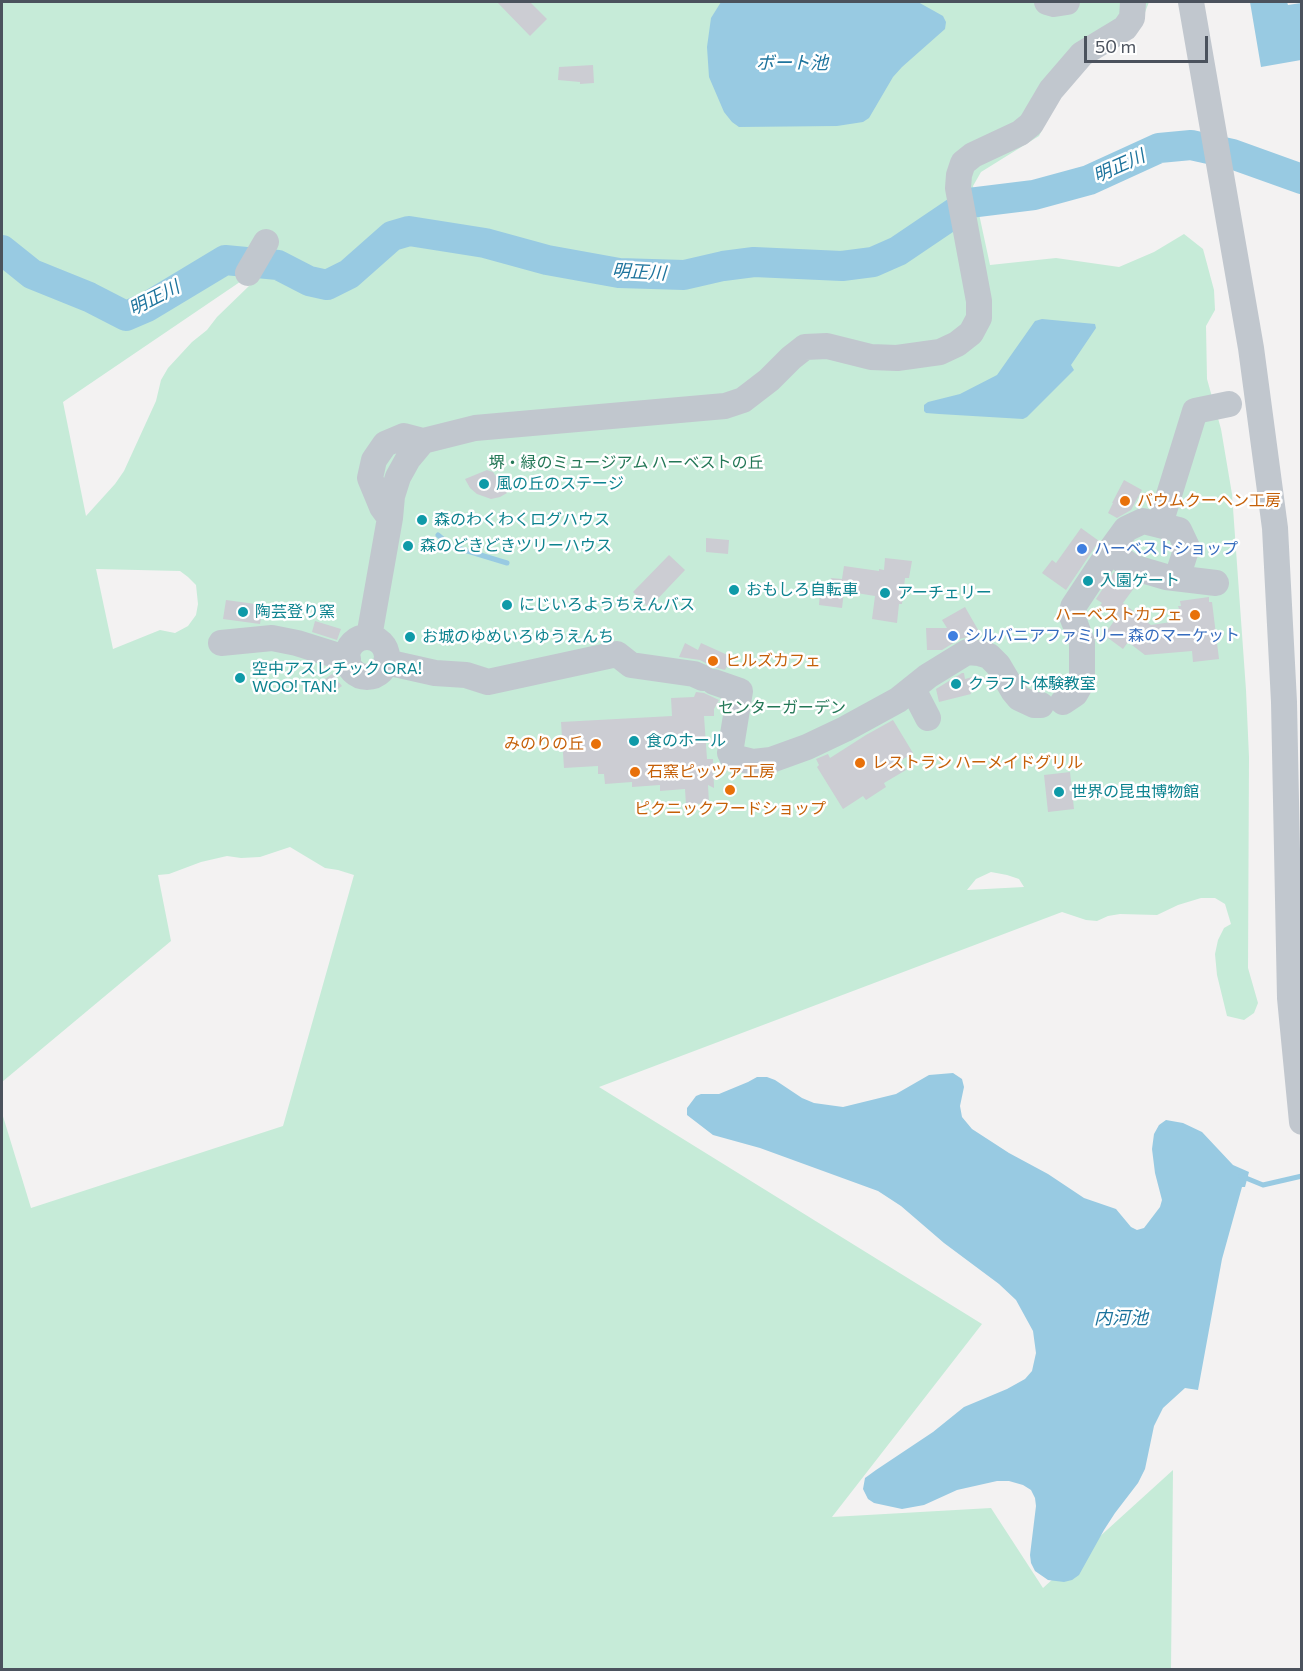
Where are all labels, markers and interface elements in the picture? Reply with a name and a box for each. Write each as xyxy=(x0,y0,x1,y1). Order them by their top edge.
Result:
scale bar xyxy=(1087,24,1212,62)
text: 50 m xyxy=(1095,35,1136,57)
water label: ボート池 xyxy=(756,52,828,74)
water label: 明正川 xyxy=(1090,145,1148,187)
water label: 明正川 xyxy=(611,260,667,284)
water label: 明正川 xyxy=(125,276,183,320)
park label: 堺・緑のミュージアム ハーベストの丘 xyxy=(488,453,764,473)
place label: 風の丘のステージ xyxy=(496,474,624,494)
marker: 風の丘のステージ xyxy=(477,477,491,491)
place label: バウムクーヘン工房 xyxy=(1137,491,1281,511)
marker: バウムクーヘン工房 xyxy=(1118,494,1132,508)
place label: 森のわくわくログハウス xyxy=(434,510,610,530)
marker: 森のわくわくログハウス xyxy=(415,513,429,527)
place label: 森のどきどきツリーハウス xyxy=(420,536,612,556)
marker: 森のどきどきツリーハウス xyxy=(401,539,415,553)
place label: ハーベストショップ xyxy=(1094,539,1238,559)
marker: ハーベストショップ xyxy=(1075,542,1089,556)
place label: 入園ゲート xyxy=(1100,571,1180,591)
marker: 入園ゲート xyxy=(1081,574,1095,588)
place label: おもしろ自転車 xyxy=(746,580,858,600)
marker: おもしろ自転車 xyxy=(727,583,741,597)
place label: アーチェリー xyxy=(897,583,992,603)
marker: アーチェリー xyxy=(878,586,892,600)
place label: にじいろようちえんバス xyxy=(519,595,695,615)
marker: にじいろようちえんバス xyxy=(500,598,514,612)
place label: 陶芸登り窯 xyxy=(255,602,335,622)
marker: 陶芸登り窯 xyxy=(236,605,250,619)
place label: ハーベストカフェ xyxy=(1055,605,1183,625)
marker: ハーベストカフェ xyxy=(1188,608,1202,622)
place label: シルバニアファミリー 森のマーケット xyxy=(965,626,1240,646)
place label: お城のゆめいろゆうえんち xyxy=(422,627,614,647)
marker: シルバニアファミリー 森のマーケット xyxy=(946,629,960,643)
marker: お城のゆめいろゆうえんち xyxy=(403,630,417,644)
place label: ヒルズカフェ xyxy=(725,651,821,671)
marker: ヒルズカフェ xyxy=(706,654,720,668)
place label: 空中アスレチック ORA! WOO! TAN! xyxy=(252,659,422,697)
marker: 空中アスレチック ORA! WOO! TAN! xyxy=(233,671,247,685)
place label: クラフト体験教室 xyxy=(968,674,1096,694)
marker: クラフト体験教室 xyxy=(949,677,963,691)
park label: センターガーデン xyxy=(718,698,846,718)
place label: 食のホール xyxy=(646,731,726,751)
place label: みのりの丘 xyxy=(504,734,584,754)
marker: 食のホール xyxy=(627,734,641,748)
marker: みのりの丘 xyxy=(589,737,603,751)
place label: レストラン ハーメイドグリル xyxy=(872,753,1083,773)
marker: レストラン ハーメイドグリル xyxy=(853,756,867,770)
place label: 石窯ピッツァ工房 xyxy=(647,762,775,782)
marker: 石窯ピッツァ工房 xyxy=(628,765,642,779)
place label: 世界の昆虫博物館 xyxy=(1071,782,1199,802)
marker: ピクニックフードショップ xyxy=(723,783,737,797)
marker: 世界の昆虫博物館 xyxy=(1052,785,1066,799)
place label: ピクニックフードショップ xyxy=(634,799,826,819)
water label: 内河池 xyxy=(1094,1307,1148,1329)

